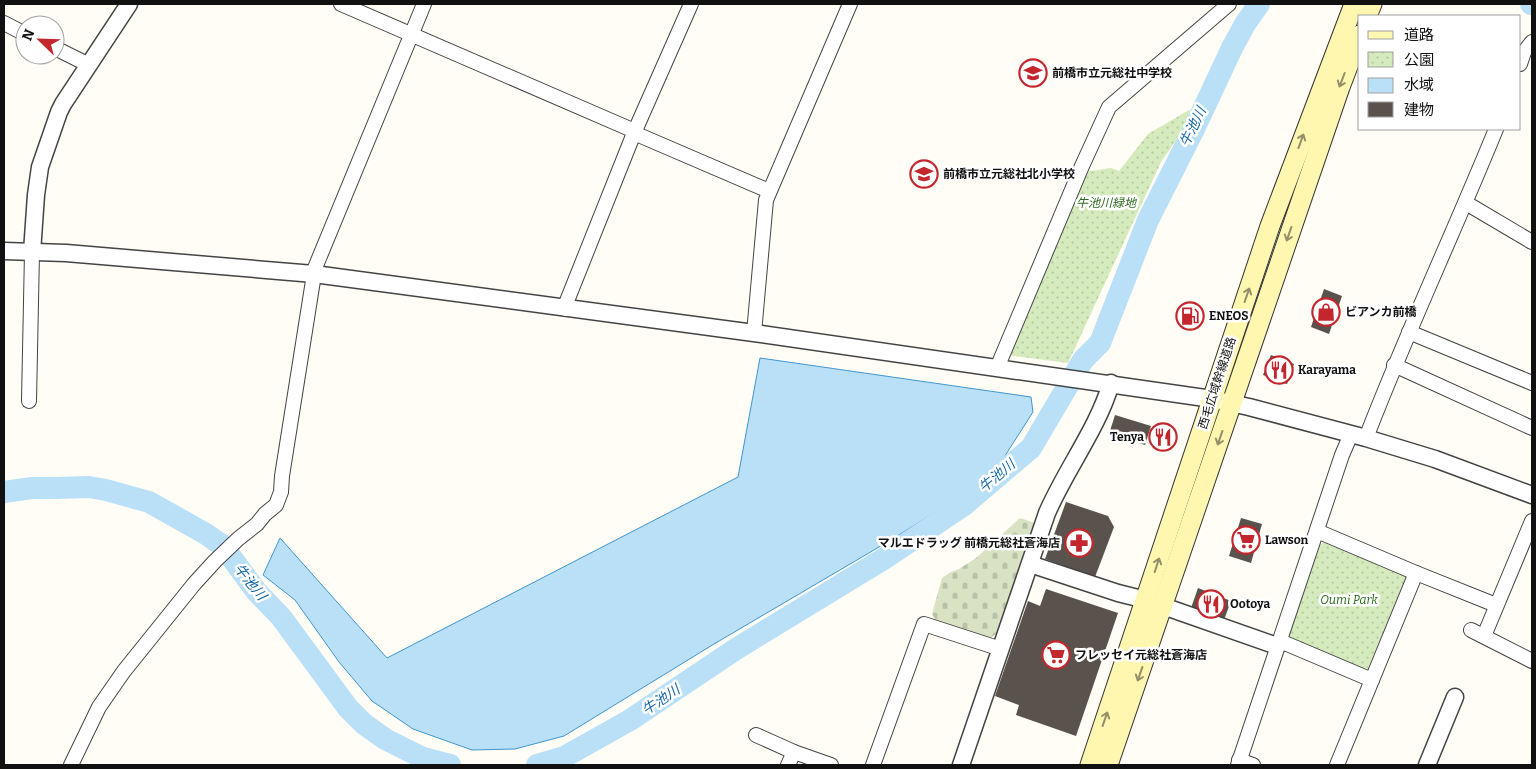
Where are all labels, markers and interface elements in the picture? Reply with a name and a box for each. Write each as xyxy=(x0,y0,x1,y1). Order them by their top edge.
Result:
north arrow xyxy=(15,15,65,65)
legend xyxy=(1358,15,1521,130)
text: 道路 xyxy=(1404,26,1434,44)
text: N xyxy=(19,27,39,43)
text: 公園 xyxy=(1404,51,1434,69)
school or university icon: 前橋市立元総社中学校 xyxy=(1018,58,1048,88)
place label: 前橋市立元総社中学校 xyxy=(1052,66,1172,80)
one-way arrow xyxy=(1337,72,1346,88)
text: 水域 xyxy=(1404,76,1434,94)
text: 建物 xyxy=(1404,101,1434,119)
water label: 牛池川 xyxy=(1176,103,1211,150)
one-way arrow xyxy=(1297,134,1306,150)
school or university icon: 前橋市立元総社北小学校 xyxy=(909,159,939,189)
place label: 前橋市立元総社北小学校 xyxy=(943,167,1075,181)
park label: 牛池川緑地 xyxy=(1076,196,1138,210)
one-way arrow xyxy=(1284,226,1293,241)
one-way arrow xyxy=(1243,287,1252,303)
shop icon: ビアンカ前橋 xyxy=(1311,297,1341,327)
fuel station icon: ENEOS xyxy=(1175,301,1205,331)
place label: ビアンカ前橋 xyxy=(1345,305,1418,319)
place label: ENEOS xyxy=(1209,309,1249,323)
street label: 西毛広域幹線道路 xyxy=(1196,335,1238,431)
restaurant icon: Karayama xyxy=(1264,355,1294,385)
place label: Karayama xyxy=(1298,363,1356,377)
restaurant icon: Tenya xyxy=(1148,422,1178,452)
one-way arrow xyxy=(1215,429,1224,445)
place label: Tenya xyxy=(1110,430,1144,444)
water label: 牛池川 xyxy=(975,455,1020,496)
supermarket icon: Lawson xyxy=(1231,525,1261,555)
pharmacy icon: マルエドラッグ 前橋元総社蒼海店 xyxy=(1064,528,1094,558)
place label: Lawson xyxy=(1265,533,1309,547)
place label: マルエドラッグ 前橋元総社蒼海店 xyxy=(878,536,1060,550)
one-way arrow xyxy=(1153,558,1162,573)
water label: 牛池川 xyxy=(230,560,271,605)
restaurant icon: Ootoya xyxy=(1196,589,1226,619)
park label: Oumi Park xyxy=(1320,593,1378,607)
place label: Ootoya xyxy=(1230,597,1270,611)
supermarket icon: フレッセイ元総社蒼海店 xyxy=(1041,640,1071,670)
place label: フレッセイ元総社蒼海店 xyxy=(1075,648,1207,662)
one-way arrow xyxy=(1134,666,1144,682)
water label: 牛池川 xyxy=(639,680,685,719)
one-way arrow xyxy=(1101,712,1110,727)

